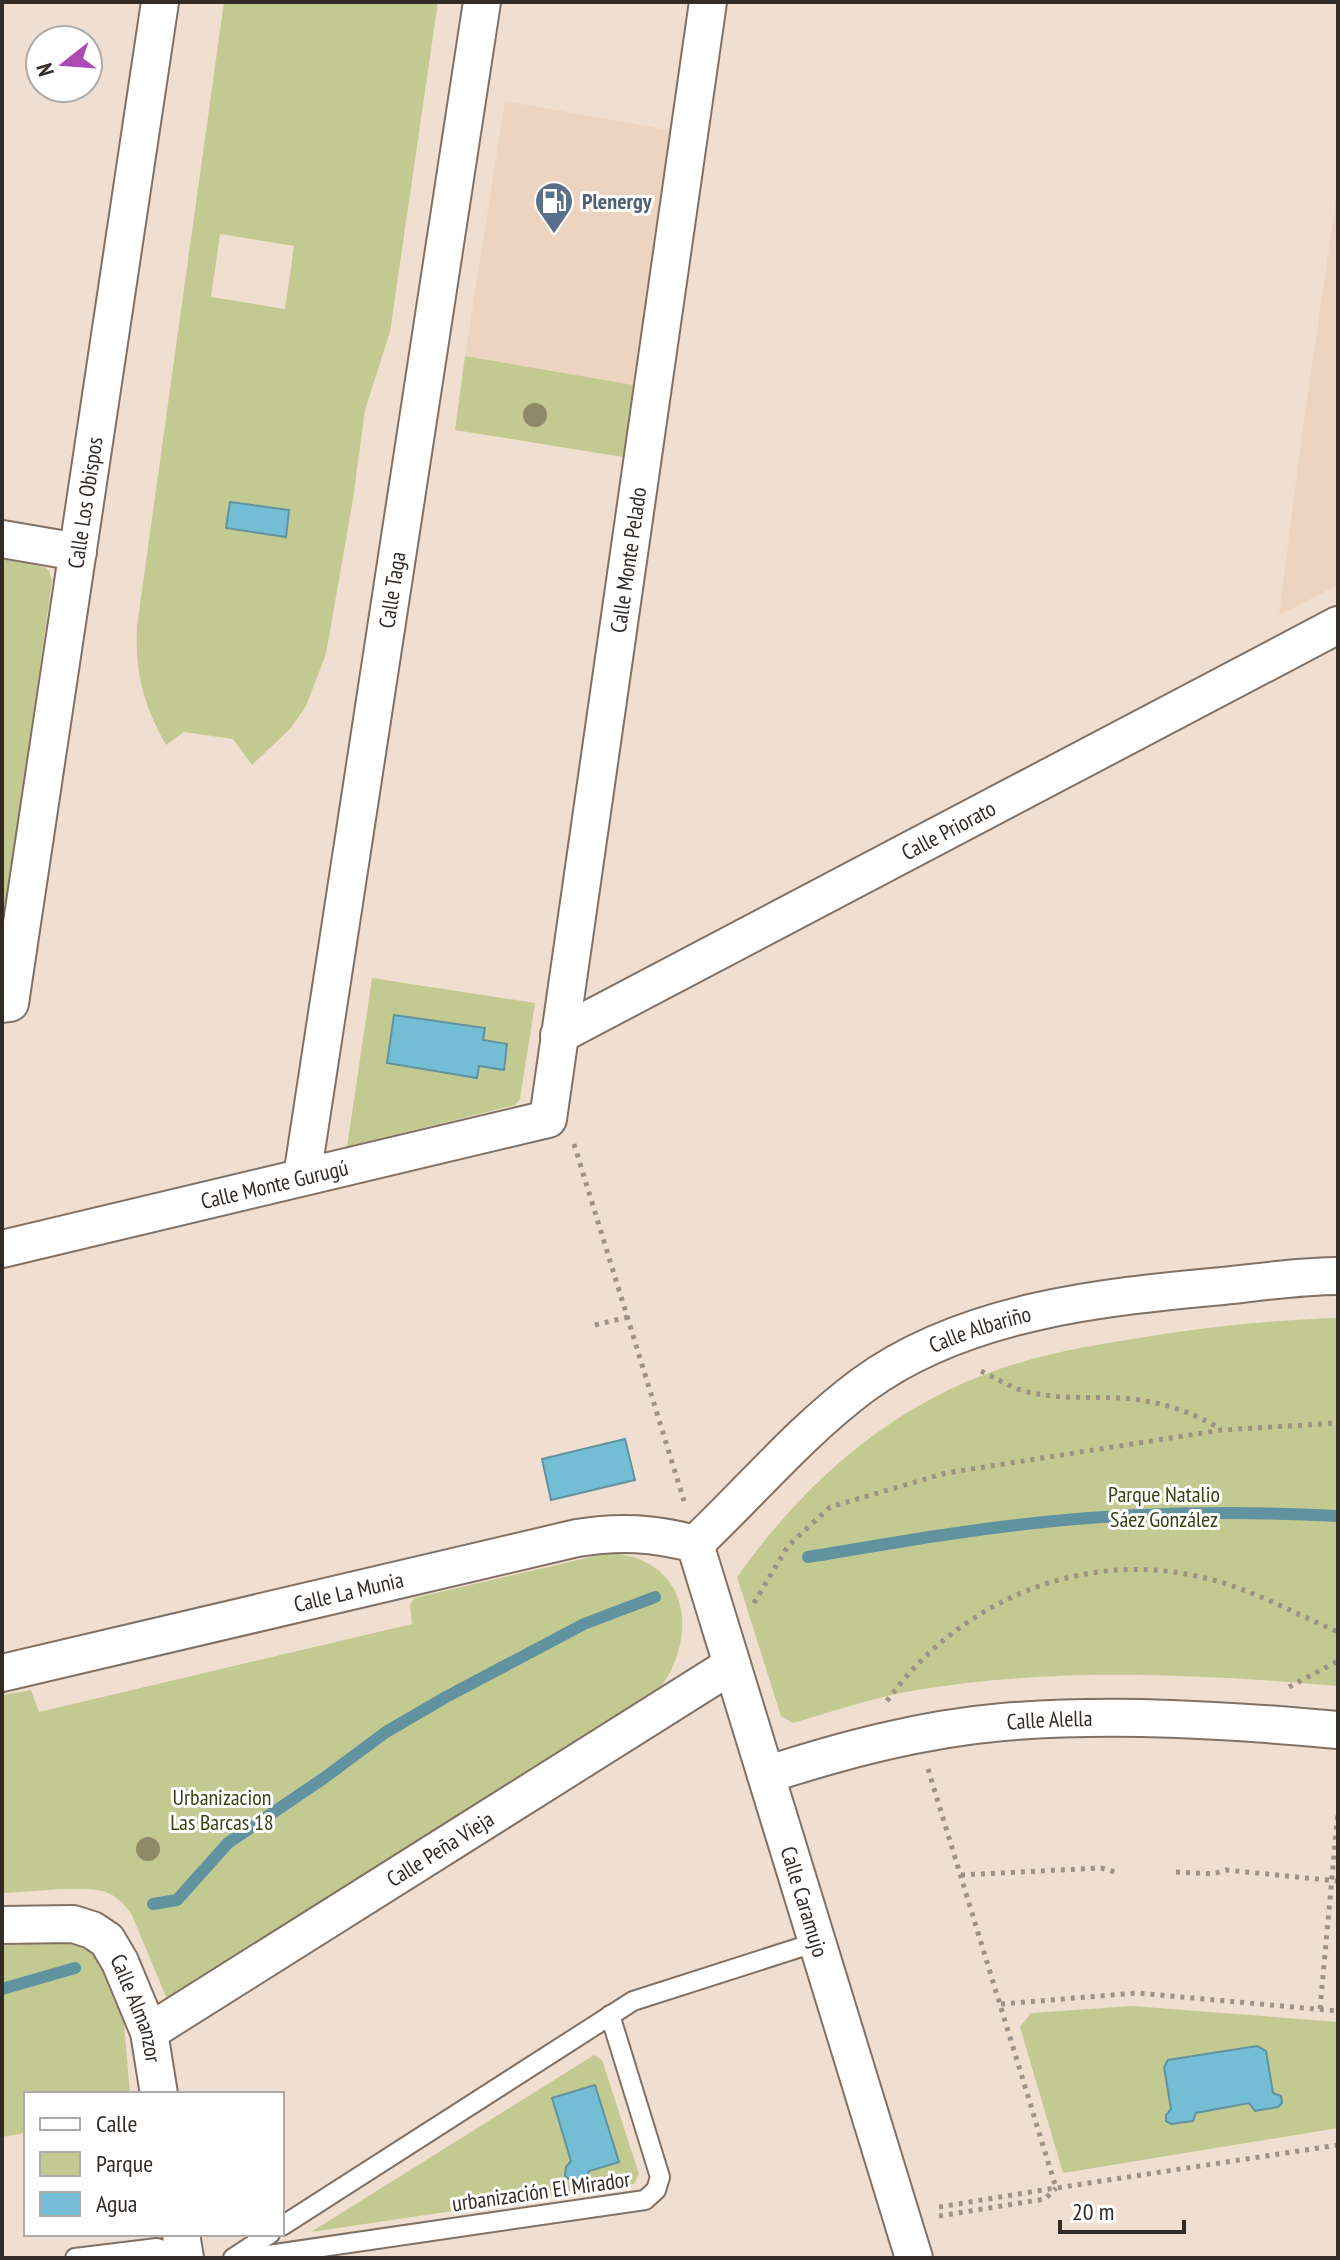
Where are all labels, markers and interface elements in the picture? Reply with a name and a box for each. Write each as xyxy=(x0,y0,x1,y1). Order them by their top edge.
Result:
north arrow xyxy=(24,24,104,104)
text: N xyxy=(30,60,60,80)
fuel station icon: Plenergy xyxy=(533,180,575,235)
place label: Plenergy xyxy=(582,187,653,215)
street label: Calle Los Obispos xyxy=(61,435,109,570)
street label: Calle Monte Pelado xyxy=(604,485,652,635)
street label: Calle Taga xyxy=(372,550,412,630)
street label: Calle Priorato xyxy=(896,794,1000,866)
street label: Calle Monte Gurugú xyxy=(198,1153,351,1215)
street label: Calle Albariño xyxy=(924,1299,1034,1359)
park label: Parque Natalio Sáez González xyxy=(1108,1480,1220,1533)
street label: Calle La Munia xyxy=(291,1565,406,1618)
street label: Calle Alella xyxy=(1006,1704,1093,1736)
park label: Urbanizacion Las Barcas 18 xyxy=(170,1783,274,1836)
street label: Calle Peña Vieja xyxy=(381,1805,499,1893)
street label: Calle Caramujo xyxy=(775,1843,835,1960)
street label: Calle Almanzor xyxy=(104,1949,168,2064)
legend xyxy=(24,2092,284,2236)
text: Calle xyxy=(96,2108,137,2139)
text: Parque xyxy=(96,2148,153,2179)
street label: urbanización El Mirador xyxy=(450,2165,632,2217)
scale bar xyxy=(1060,2184,1184,2234)
text: Agua xyxy=(96,2188,137,2219)
text: 20 m xyxy=(1072,2196,1114,2227)

